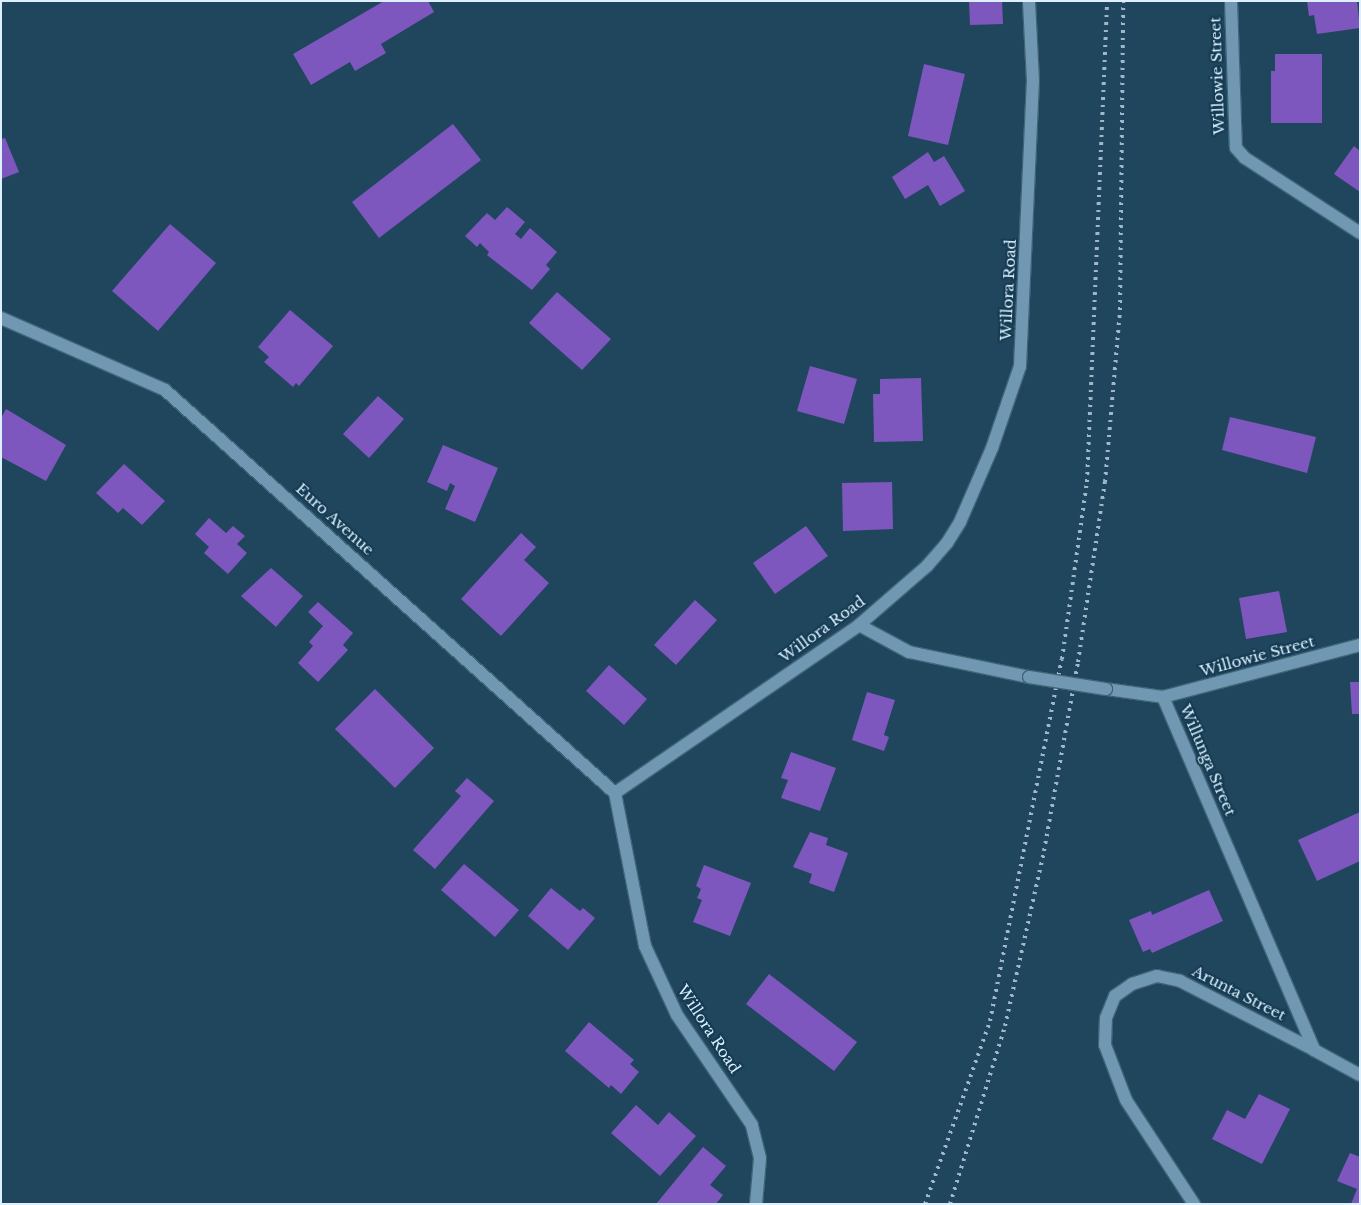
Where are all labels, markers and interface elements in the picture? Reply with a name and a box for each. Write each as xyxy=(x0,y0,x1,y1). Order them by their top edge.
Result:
street label: Willowie Street xyxy=(1206,17,1228,135)
street label: Willora Road xyxy=(996,239,1020,341)
street label: Euro Avenue xyxy=(292,479,378,559)
street label: Willora Road xyxy=(775,592,869,666)
street label: Willowie Street xyxy=(1198,632,1316,680)
street label: Willunga Street xyxy=(1176,701,1240,819)
street label: Arunta Street xyxy=(1189,962,1289,1024)
street label: Willora Road xyxy=(674,981,744,1077)

